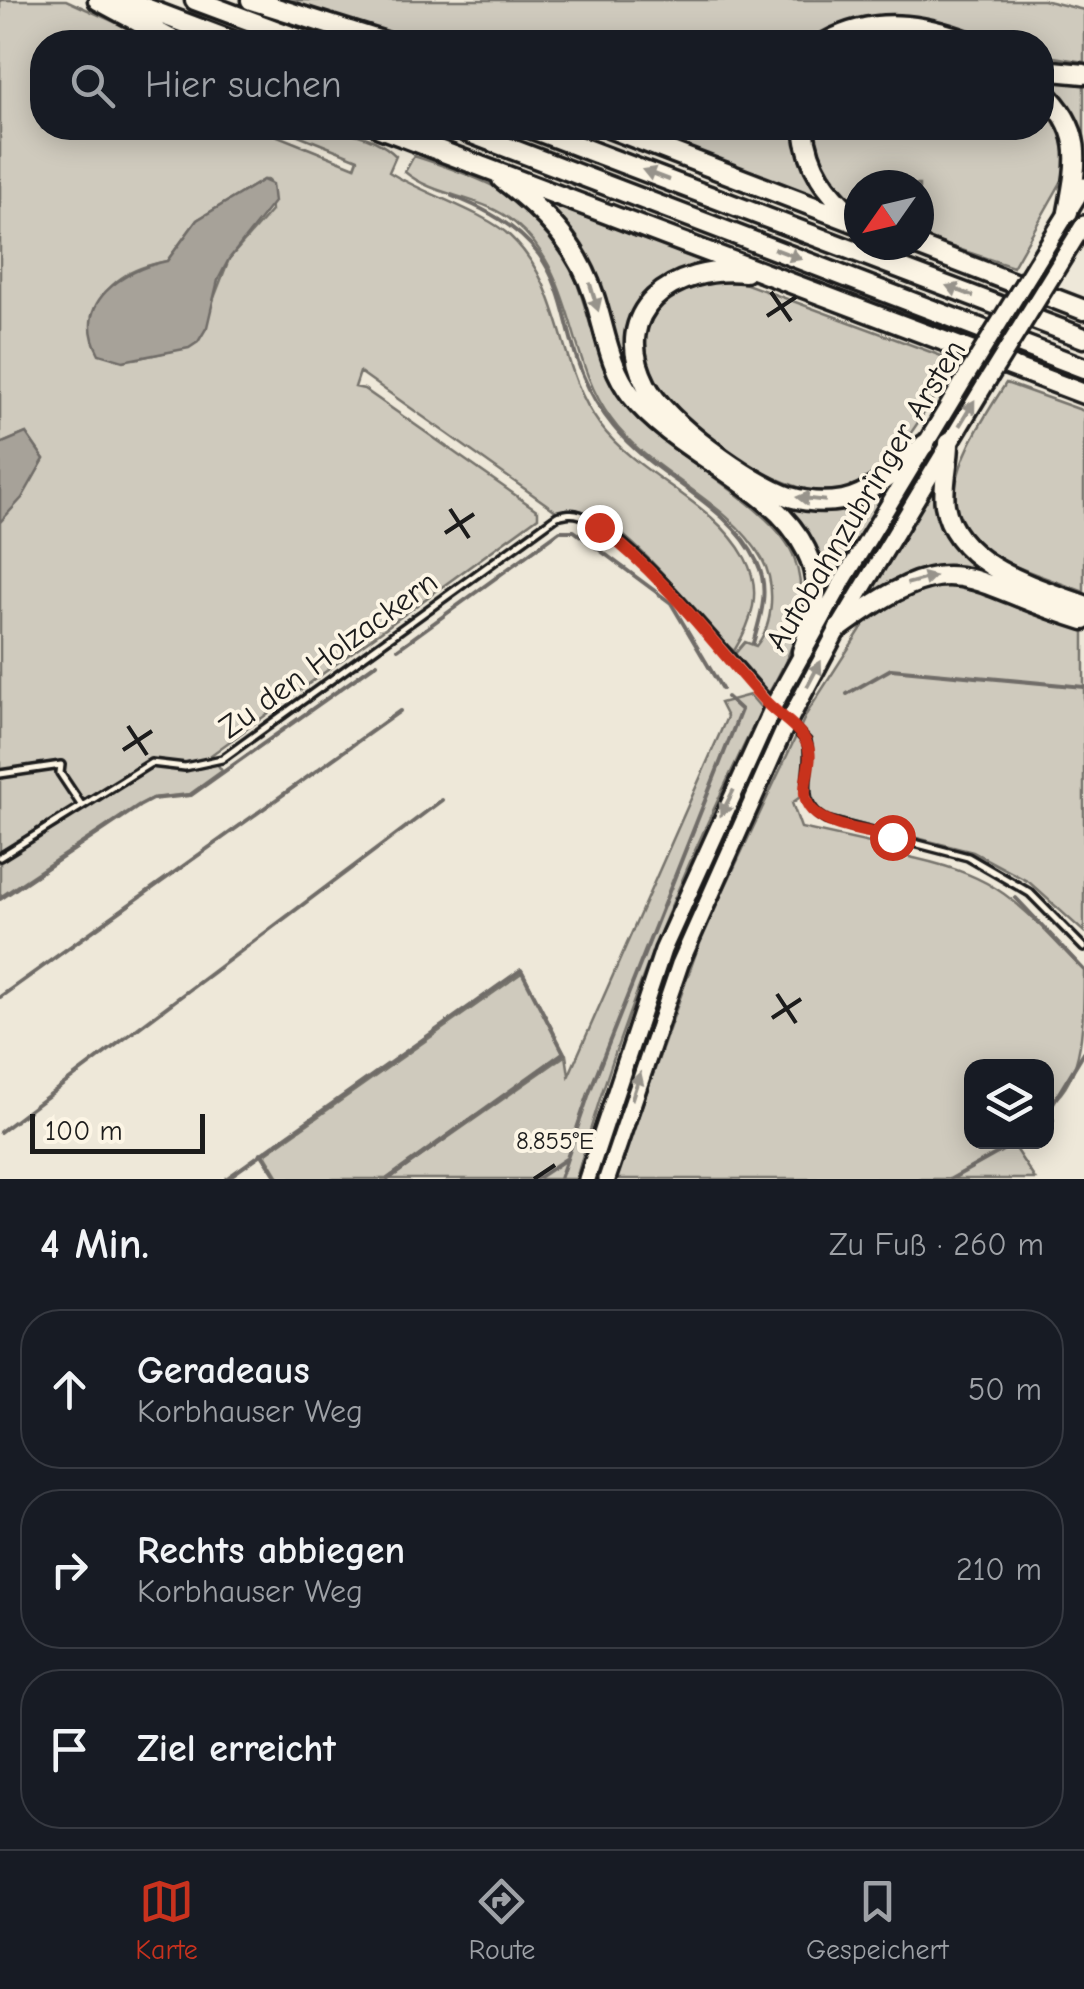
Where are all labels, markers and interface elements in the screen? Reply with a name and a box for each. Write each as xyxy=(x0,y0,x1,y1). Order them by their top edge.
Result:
search box xyxy=(30,30,1054,140)
icon: search xyxy=(65,58,120,113)
text: Hier suchen xyxy=(145,63,342,107)
one-way arrow xyxy=(641,167,671,183)
north arrow xyxy=(844,170,934,260)
one-way arrow xyxy=(774,247,804,263)
one-way arrow xyxy=(587,282,602,312)
one-way arrow xyxy=(945,283,975,298)
street label: Autobahnzubringer Arsten xyxy=(758,333,973,658)
one-way arrow xyxy=(958,399,975,427)
one-way arrow xyxy=(795,491,826,507)
route end xyxy=(577,505,623,551)
street label: Zu den Holzackern xyxy=(212,563,445,746)
one-way arrow xyxy=(905,572,936,588)
one-way arrow xyxy=(805,660,822,688)
one-way arrow xyxy=(718,789,735,818)
route start xyxy=(870,815,916,861)
map controls xyxy=(964,1059,1054,1149)
button: layers xyxy=(964,1059,1054,1149)
one-way arrow xyxy=(629,1070,644,1100)
scale bar xyxy=(30,1109,205,1154)
text: 100 m xyxy=(45,1115,123,1147)
text: 8.855°E xyxy=(516,1126,594,1155)
text: 4 Min. xyxy=(40,1220,149,1269)
text: Zu Fuß · 260 m xyxy=(829,1226,1044,1263)
text: Geradeaus xyxy=(137,1349,310,1393)
icon: ahead xyxy=(42,1362,97,1417)
text: 50 m xyxy=(968,1371,1042,1408)
text: Korbhauser Weg xyxy=(137,1393,363,1430)
text: Rechts abbiegen xyxy=(137,1529,405,1573)
icon: right xyxy=(42,1542,97,1597)
text: 210 m xyxy=(956,1551,1042,1588)
text: Korbhauser Weg xyxy=(137,1573,363,1610)
icon: arrive xyxy=(42,1722,97,1777)
text: Ziel erreicht xyxy=(137,1727,336,1771)
tab: Karte xyxy=(135,1874,198,1966)
tab: Route xyxy=(469,1874,535,1966)
tab: Gespeichert xyxy=(806,1874,949,1966)

